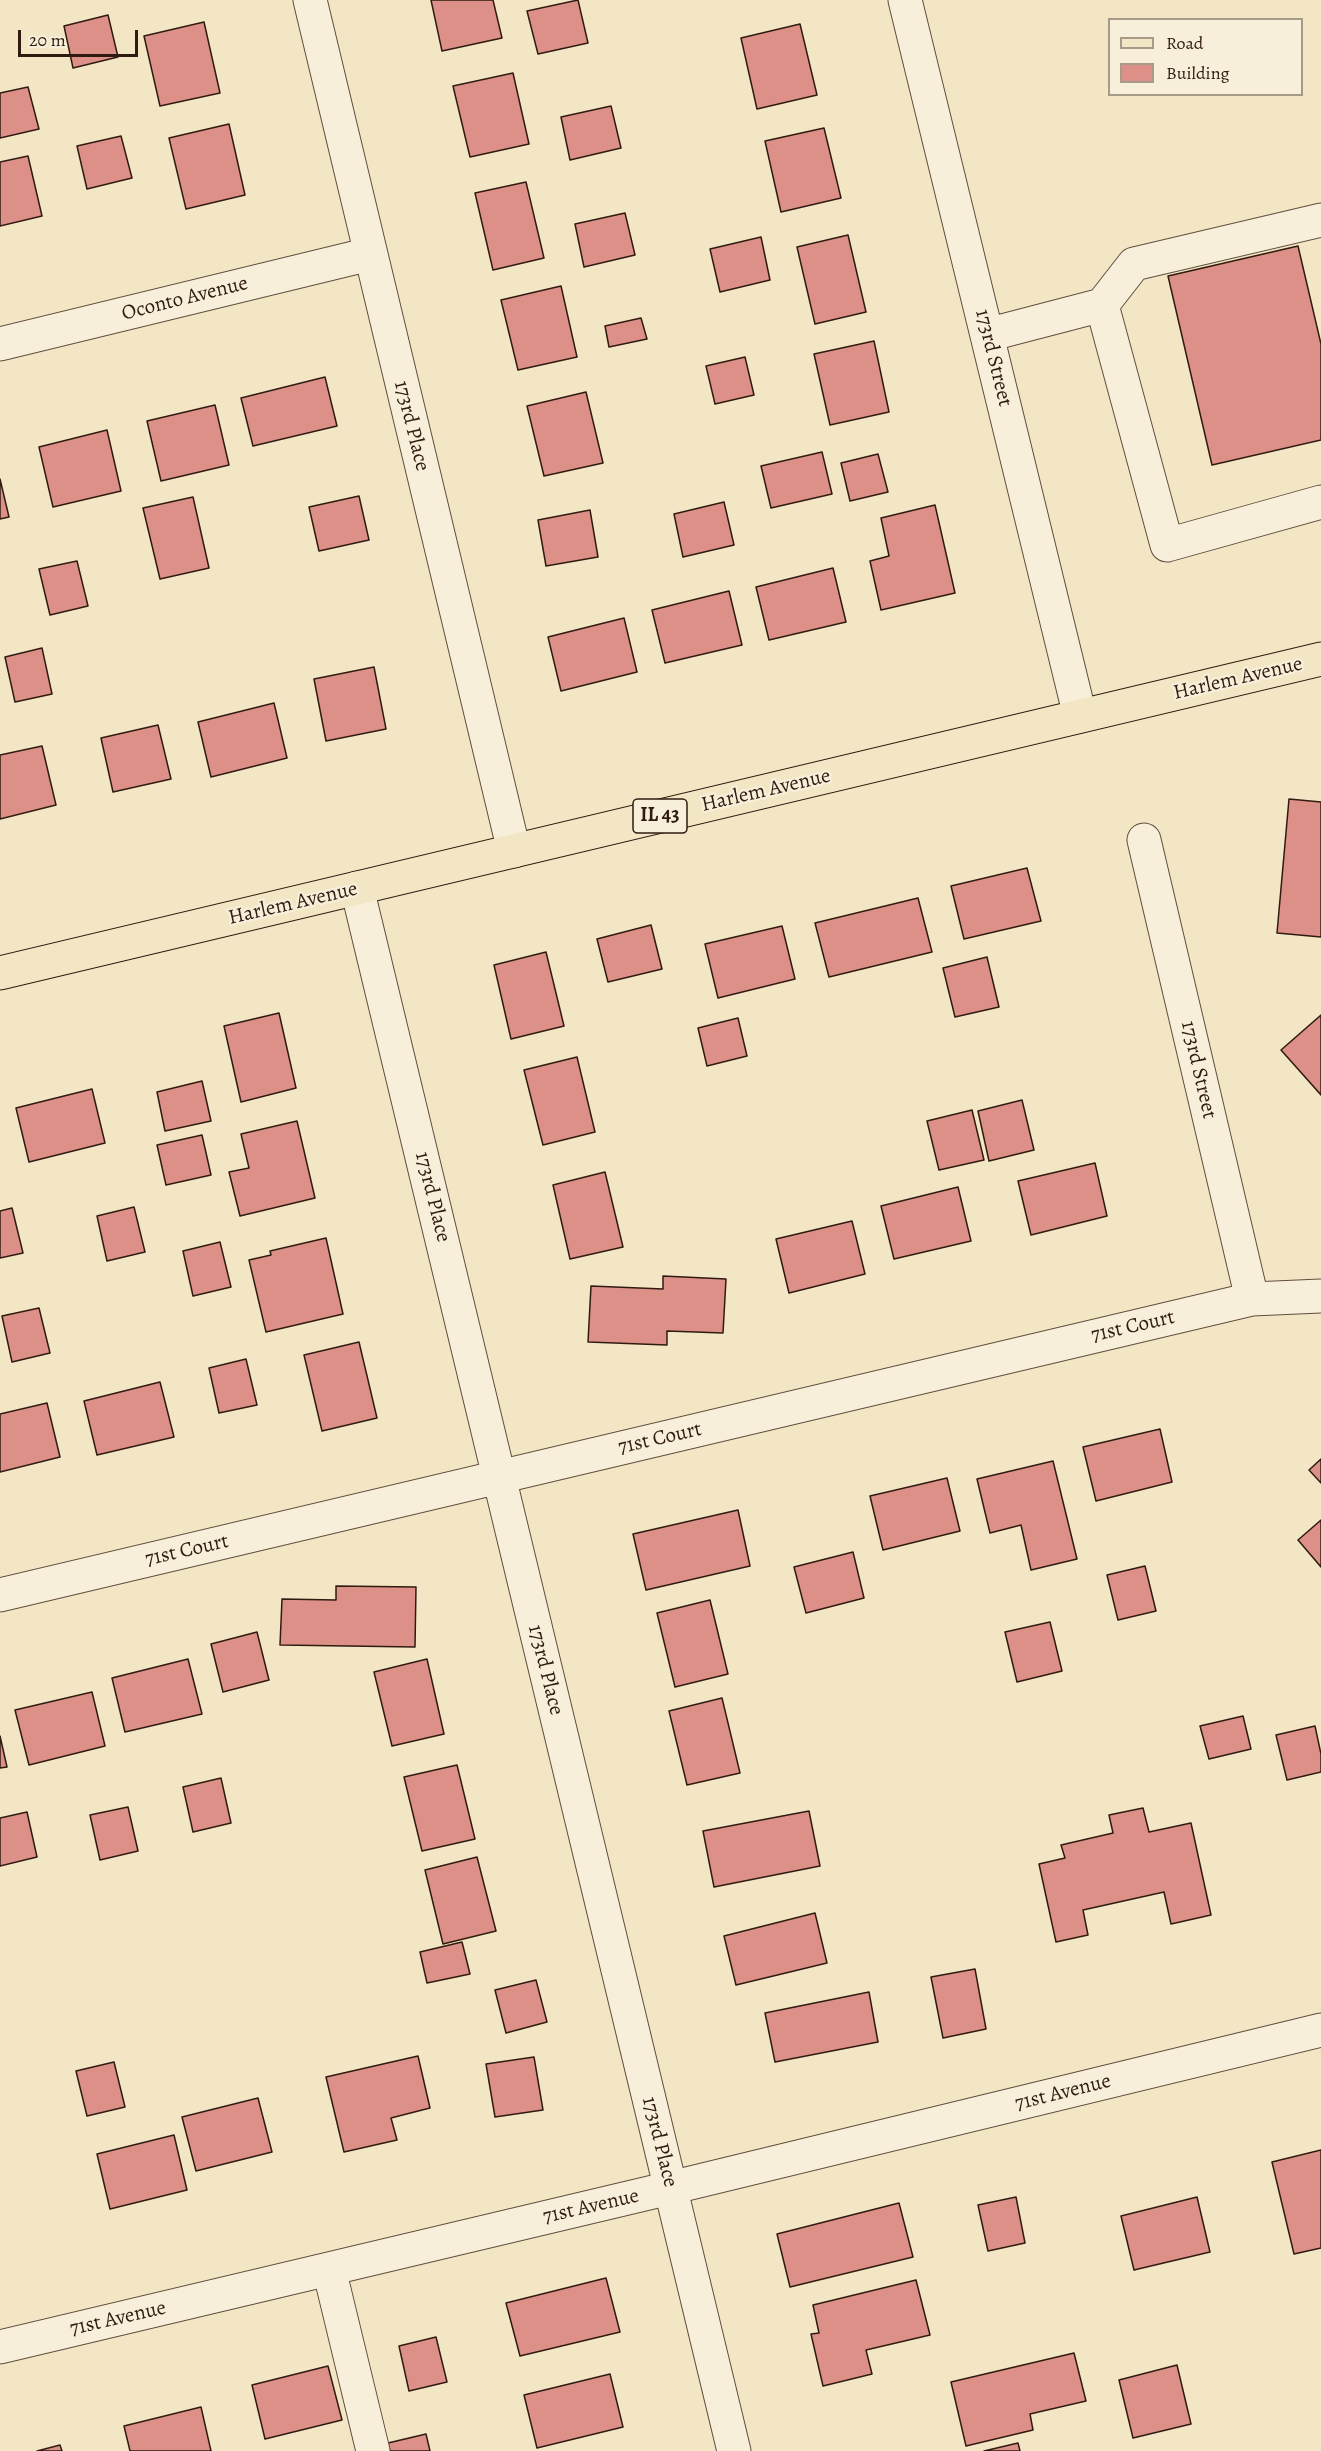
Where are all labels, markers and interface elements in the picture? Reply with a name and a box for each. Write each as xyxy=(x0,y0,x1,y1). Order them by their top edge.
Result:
scale bar xyxy=(21,18,141,56)
legend xyxy=(1108,18,1303,96)
text: 20 m xyxy=(29,28,66,52)
text: Road xyxy=(1166,31,1203,55)
text: Building xyxy=(1166,61,1230,85)
street label: Oconto Avenue xyxy=(119,271,251,327)
street label: 173rd Street xyxy=(969,307,1017,409)
street label: 173rd Place xyxy=(388,378,434,474)
street label: Harlem Avenue xyxy=(1171,652,1305,706)
street label: Harlem Avenue xyxy=(699,764,833,818)
road number: IL 43 xyxy=(633,799,687,833)
street label: Harlem Avenue xyxy=(226,877,360,931)
street label: 173rd Street xyxy=(1175,1019,1221,1121)
street label: 173rd Place xyxy=(409,1149,455,1245)
street label: 71st Court xyxy=(1089,1305,1177,1349)
street label: 71st Court xyxy=(616,1417,704,1461)
street label: 71st Court xyxy=(143,1529,231,1573)
street label: 173rd Place xyxy=(522,1622,568,1718)
street label: 71st Avenue xyxy=(1012,2069,1114,2117)
street label: 173rd Place xyxy=(636,2094,682,2190)
street label: 71st Avenue xyxy=(540,2184,642,2230)
street label: 71st Avenue xyxy=(67,2296,169,2342)

